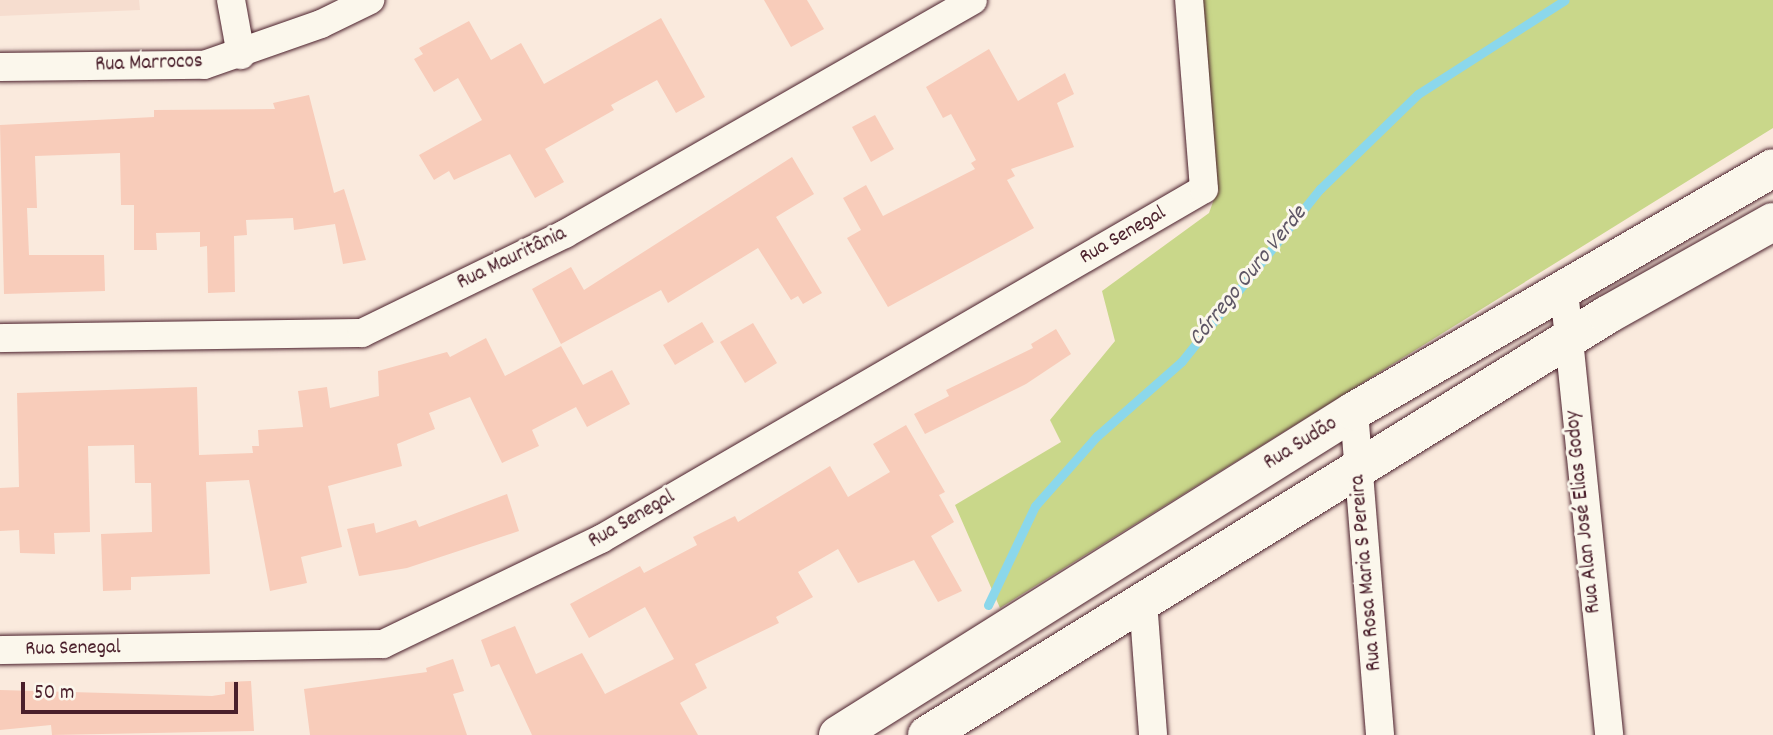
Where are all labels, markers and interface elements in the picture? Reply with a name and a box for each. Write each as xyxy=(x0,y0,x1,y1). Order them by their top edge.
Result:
street label: Rua Marrocos xyxy=(95,50,203,78)
street label: Rua Senegal xyxy=(1075,201,1171,271)
water label: Córrego Ouro Verde xyxy=(1184,201,1314,353)
street label: Rua Mauritânia xyxy=(453,222,571,296)
street label: Rua Alan José Elias Godoy xyxy=(1561,409,1607,615)
street label: Rua Sudão xyxy=(1260,412,1342,476)
street label: Rua Rosa Maria S Pereira xyxy=(1346,474,1388,672)
street label: Rua Senegal xyxy=(584,485,680,555)
street label: Rua Senegal xyxy=(25,636,121,662)
scale bar xyxy=(24,668,242,712)
text: 50 m xyxy=(34,679,74,709)

